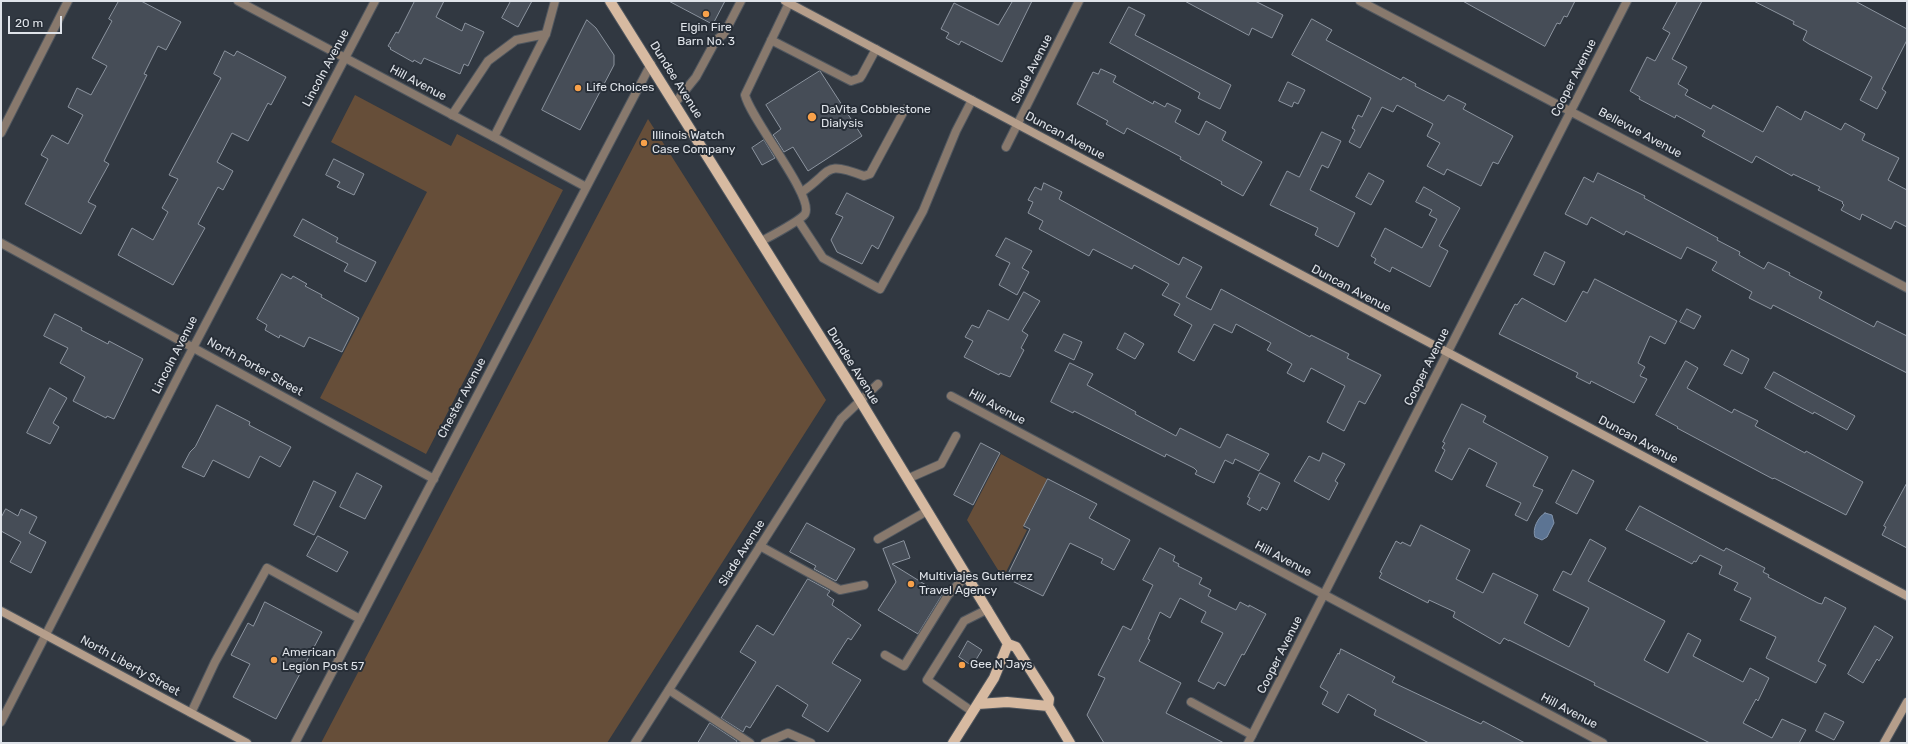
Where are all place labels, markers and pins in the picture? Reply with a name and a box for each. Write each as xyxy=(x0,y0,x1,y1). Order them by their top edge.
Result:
marker: Elgin Fire Barn No. 3 xyxy=(701,9,711,19)
place label: Elgin Fire Barn No. 3 xyxy=(677,21,735,49)
place label: Life Choices xyxy=(586,81,654,95)
marker: Life Choices xyxy=(573,83,583,93)
place label: DaVita Cobblestone Dialysis xyxy=(821,103,931,131)
marker: DaVita Cobblestone Dialysis xyxy=(806,111,818,123)
place label: Illinois Watch Case Company xyxy=(652,129,735,157)
marker: Illinois Watch Case Company xyxy=(639,138,649,148)
place label: Multiviajes Gutierrez Travel Agency xyxy=(919,570,1033,598)
marker: Multiviajes Gutierrez Travel Agency xyxy=(906,579,916,589)
place label: American Legion Post 57 xyxy=(282,646,364,674)
marker: American Legion Post 57 xyxy=(269,655,279,665)
place label: Gee N Jays xyxy=(970,658,1032,672)
marker: Gee N Jays xyxy=(957,660,967,670)

